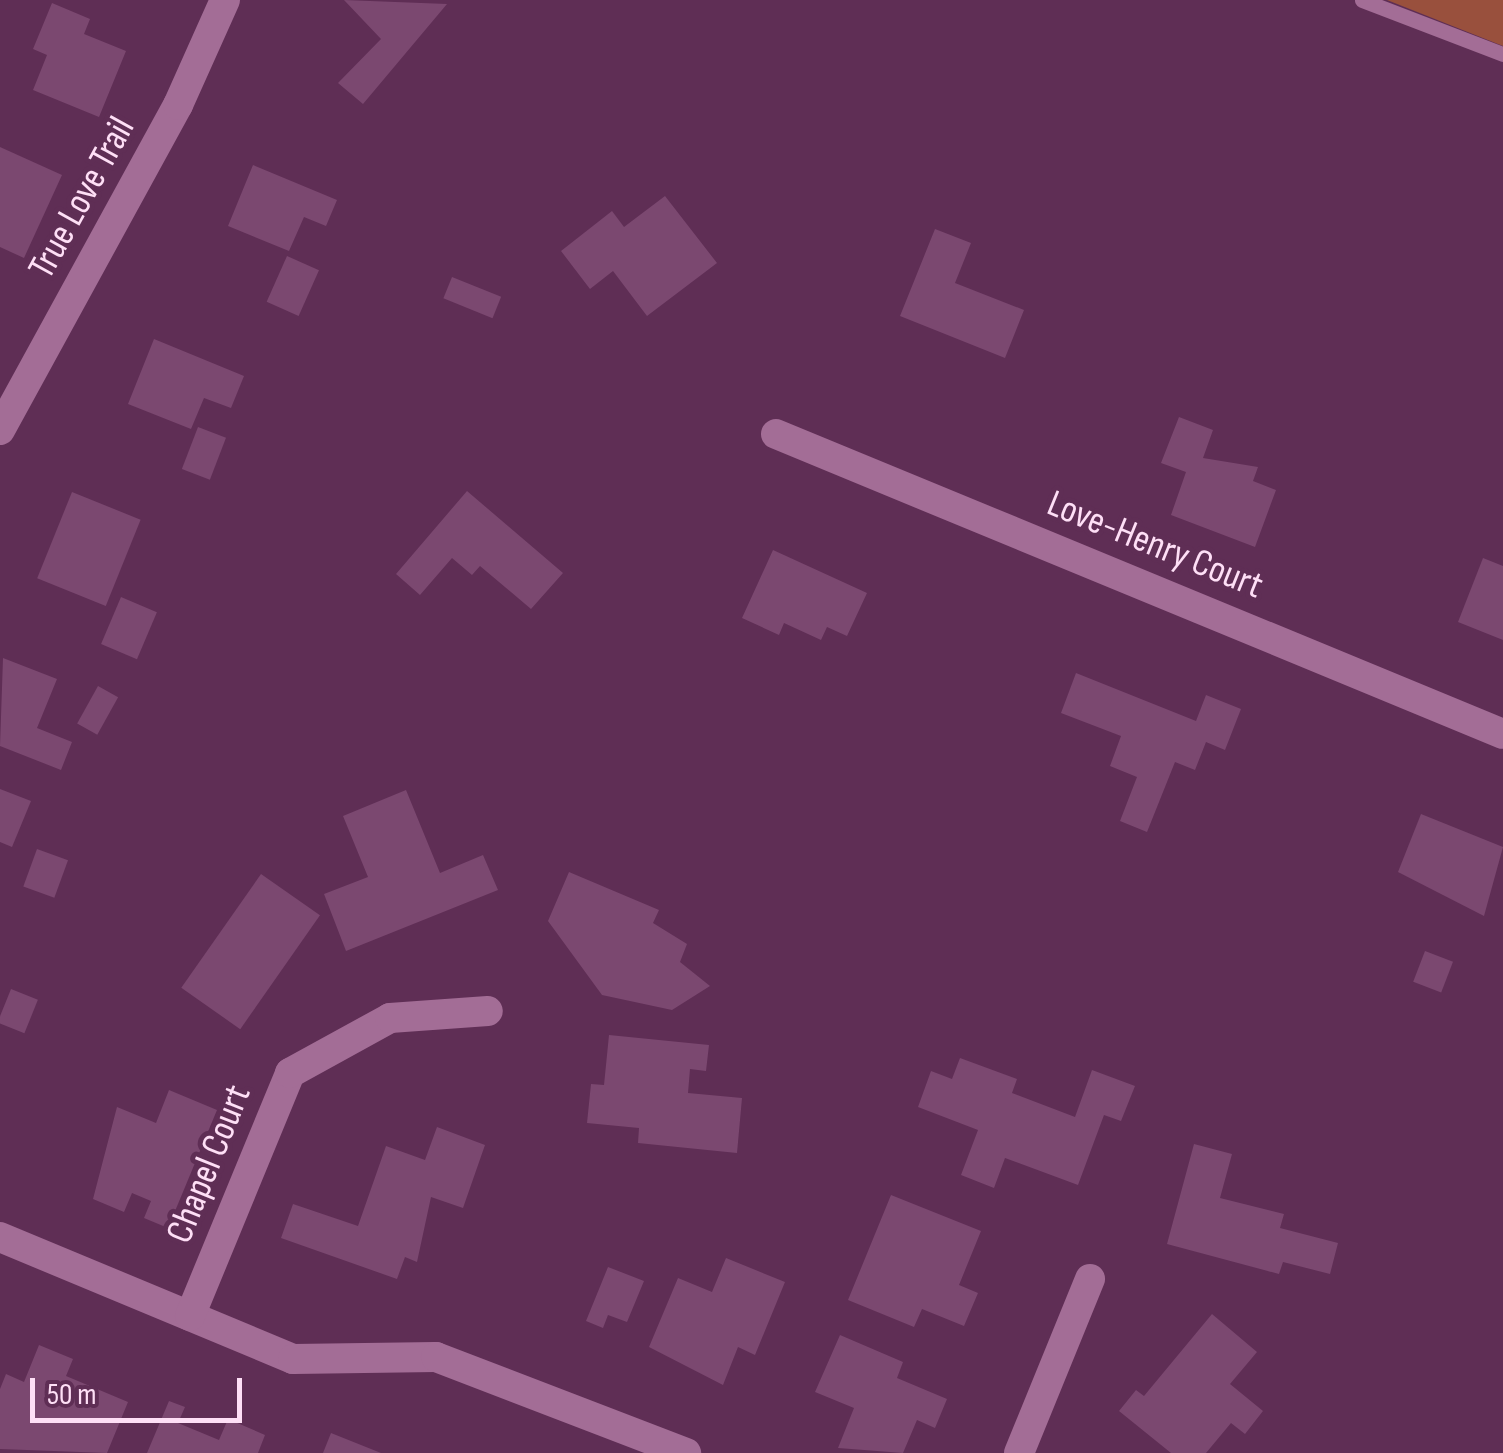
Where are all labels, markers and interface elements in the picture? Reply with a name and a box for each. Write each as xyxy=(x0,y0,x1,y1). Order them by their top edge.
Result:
street label: True Love Trail xyxy=(19,109,145,287)
street label: Love-Henry Court xyxy=(1041,481,1269,609)
street label: Chapel Court xyxy=(157,1078,261,1250)
scale bar xyxy=(35,1358,248,1420)
text: 50 m xyxy=(47,1377,96,1413)

